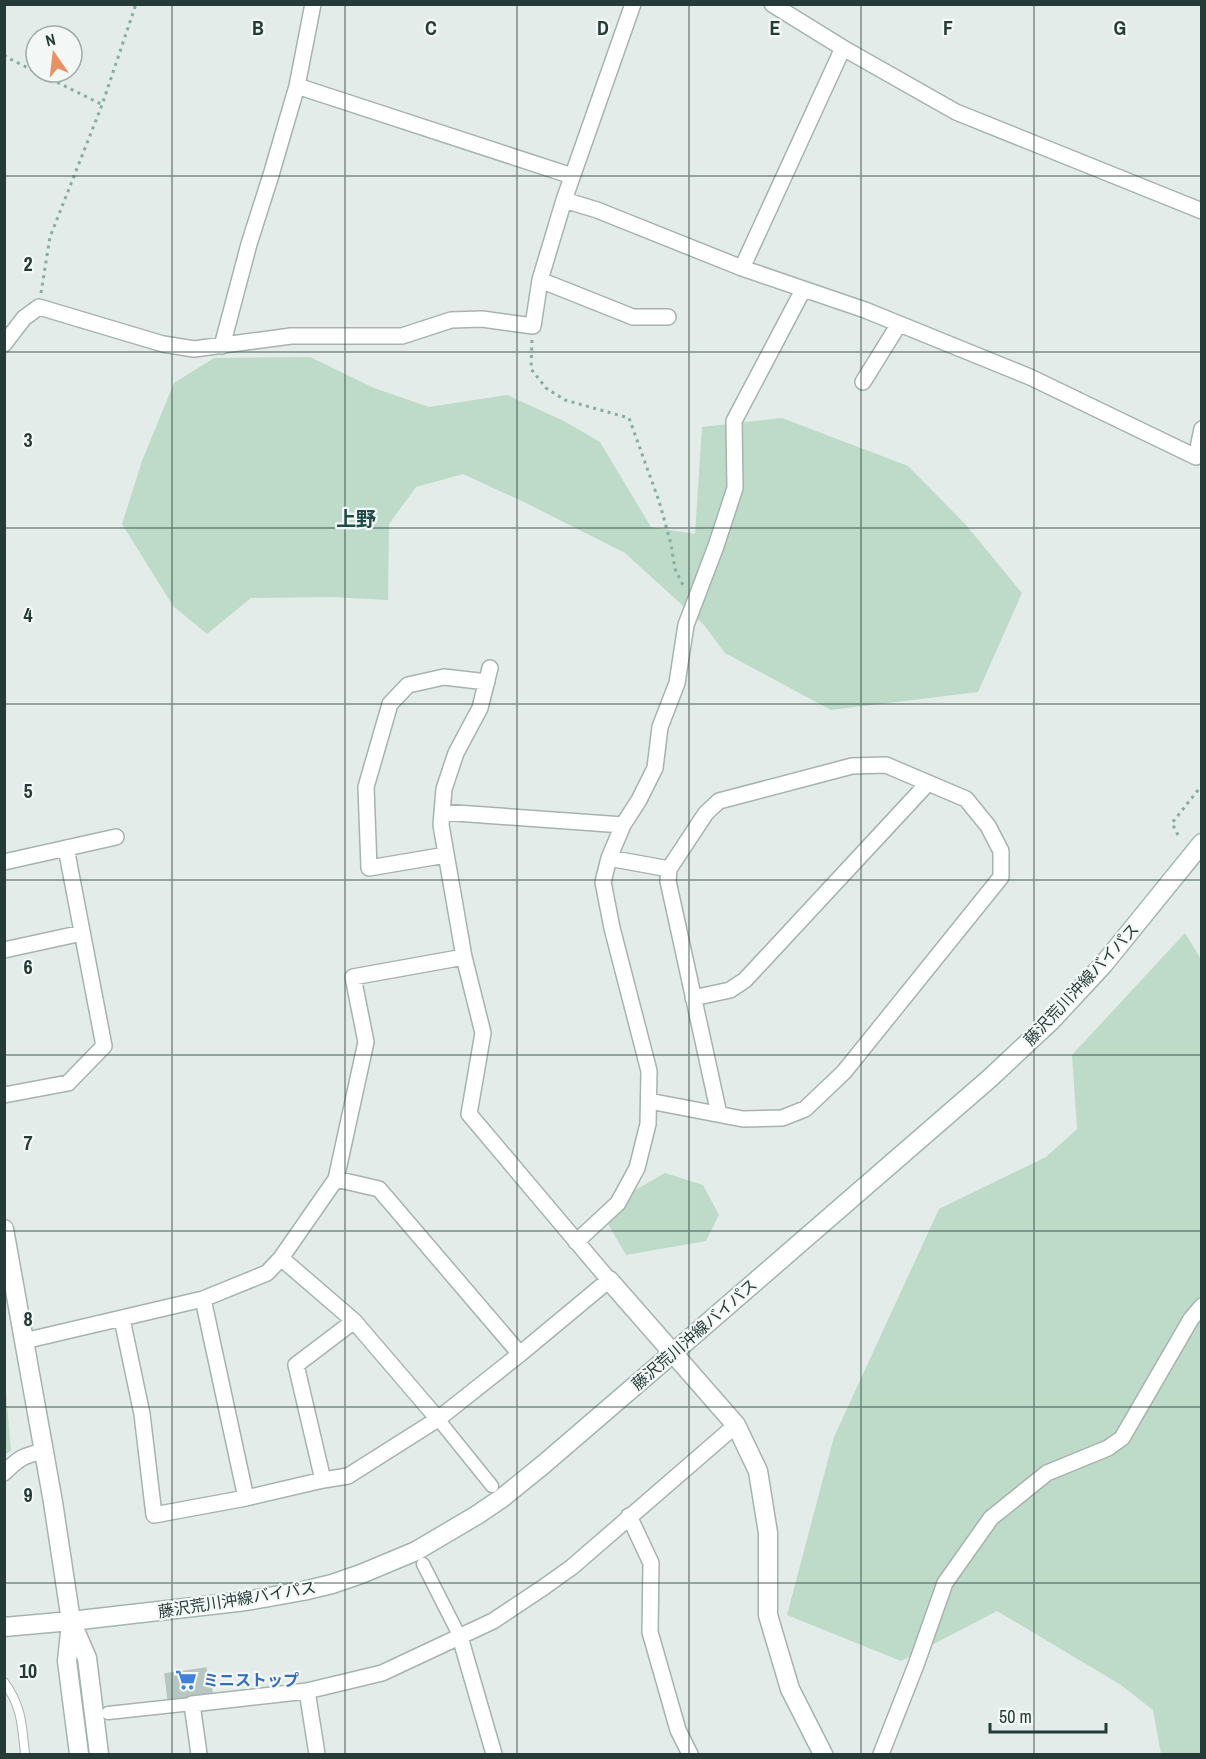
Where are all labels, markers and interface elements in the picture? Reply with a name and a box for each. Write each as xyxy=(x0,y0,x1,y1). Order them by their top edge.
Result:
text: B xyxy=(252,14,264,41)
text: C xyxy=(425,14,437,41)
text: D xyxy=(597,14,609,41)
text: E xyxy=(770,14,781,41)
text: F xyxy=(943,14,953,41)
text: G xyxy=(1114,14,1126,41)
north arrow xyxy=(24,24,84,84)
text: N xyxy=(43,28,58,51)
text: 2 xyxy=(23,250,33,277)
text: 3 xyxy=(23,426,33,453)
district label: 上野 xyxy=(336,505,376,532)
text: 4 xyxy=(23,601,33,628)
text: 5 xyxy=(23,777,33,804)
street label: 藤沢荒川沖線バイパス xyxy=(1019,918,1143,1050)
text: 6 xyxy=(23,953,33,980)
text: 7 xyxy=(23,1129,33,1156)
street label: 藤沢荒川沖線バイパス xyxy=(627,1273,761,1395)
text: 8 xyxy=(23,1305,33,1332)
text: 9 xyxy=(23,1481,33,1508)
street label: 藤沢荒川沖線バイパス xyxy=(156,1576,318,1622)
text: 10 xyxy=(19,1657,37,1684)
supermarket icon: ミニストップ xyxy=(174,1668,198,1692)
place label: ミニストップ xyxy=(203,1669,299,1691)
scale bar xyxy=(990,1696,1106,1734)
text: 50 m xyxy=(999,1704,1032,1729)

